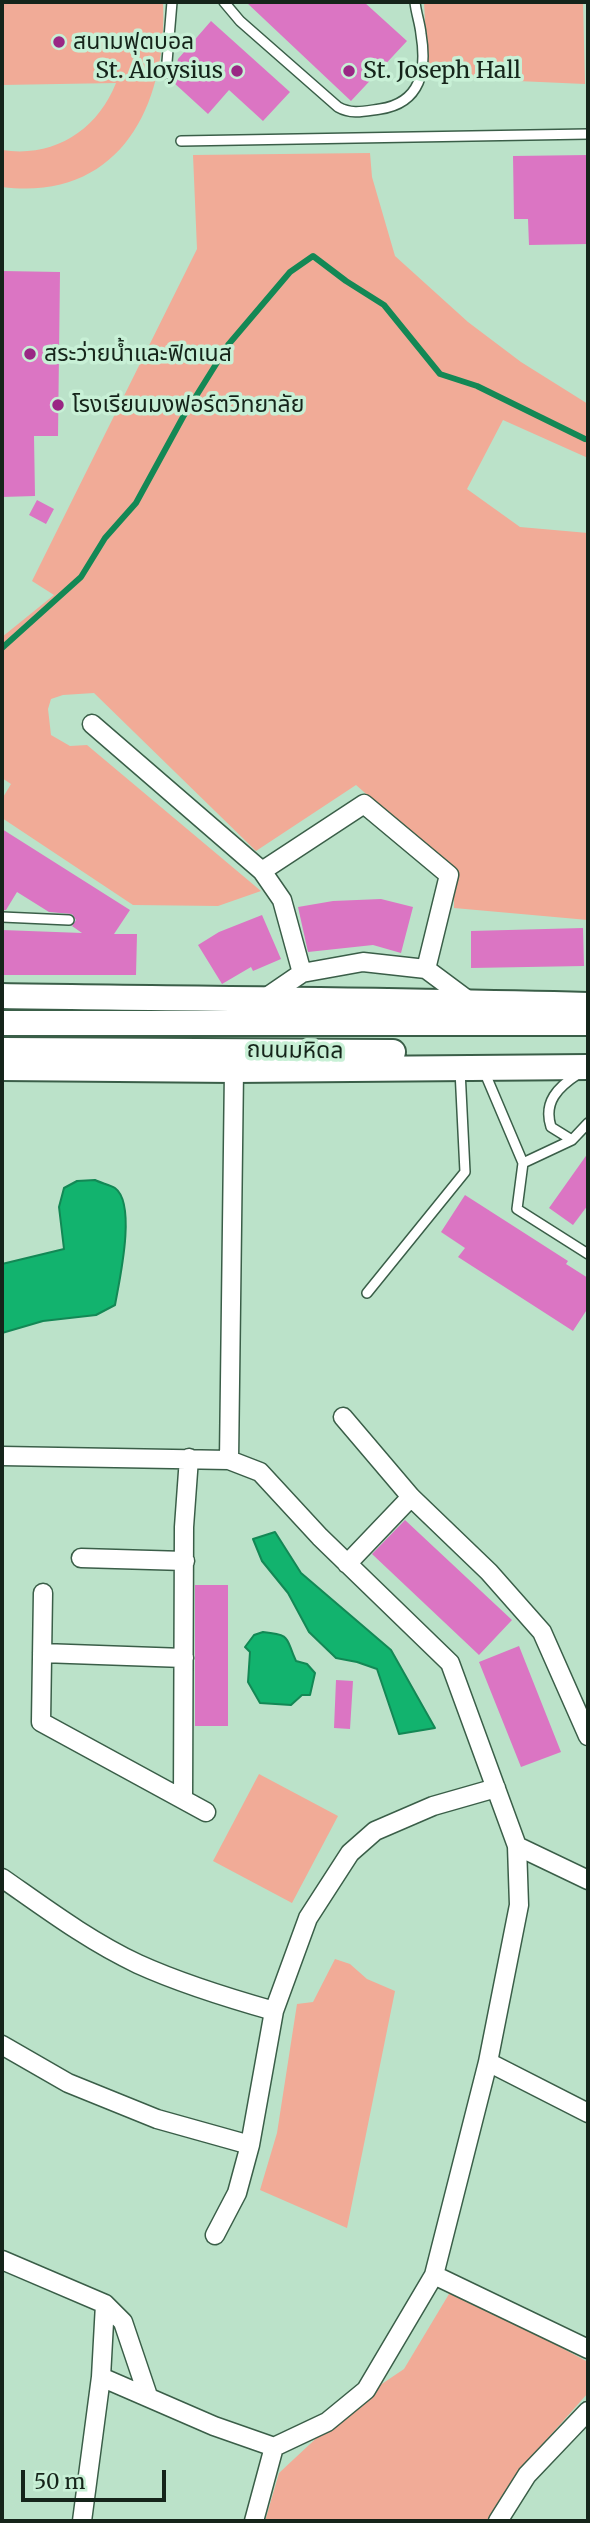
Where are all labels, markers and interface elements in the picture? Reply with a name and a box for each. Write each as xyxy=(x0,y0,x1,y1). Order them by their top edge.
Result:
place label: สนามฟุตบอล xyxy=(73,28,194,56)
marker: สนามฟุตบอล xyxy=(51,34,67,50)
place label: St. Aloysius xyxy=(95,57,223,85)
place label: St. Joseph Hall xyxy=(363,57,521,85)
marker: St. Aloysius xyxy=(229,63,245,79)
marker: St. Joseph Hall xyxy=(341,63,357,79)
place label: สระว่ายน้ำและฟิตเนส xyxy=(44,340,232,368)
marker: สระว่ายน้ำและฟิตเนส xyxy=(22,346,38,362)
place label: โรงเรียนมงฟอร์ตวิทยาลัย xyxy=(72,391,304,419)
marker: โรงเรียนมงฟอร์ตวิทยาลัย xyxy=(50,397,66,413)
street label: ถนนมหิดล xyxy=(246,1036,344,1066)
scale bar xyxy=(24,2456,170,2500)
text: 50 m xyxy=(34,2468,85,2495)

